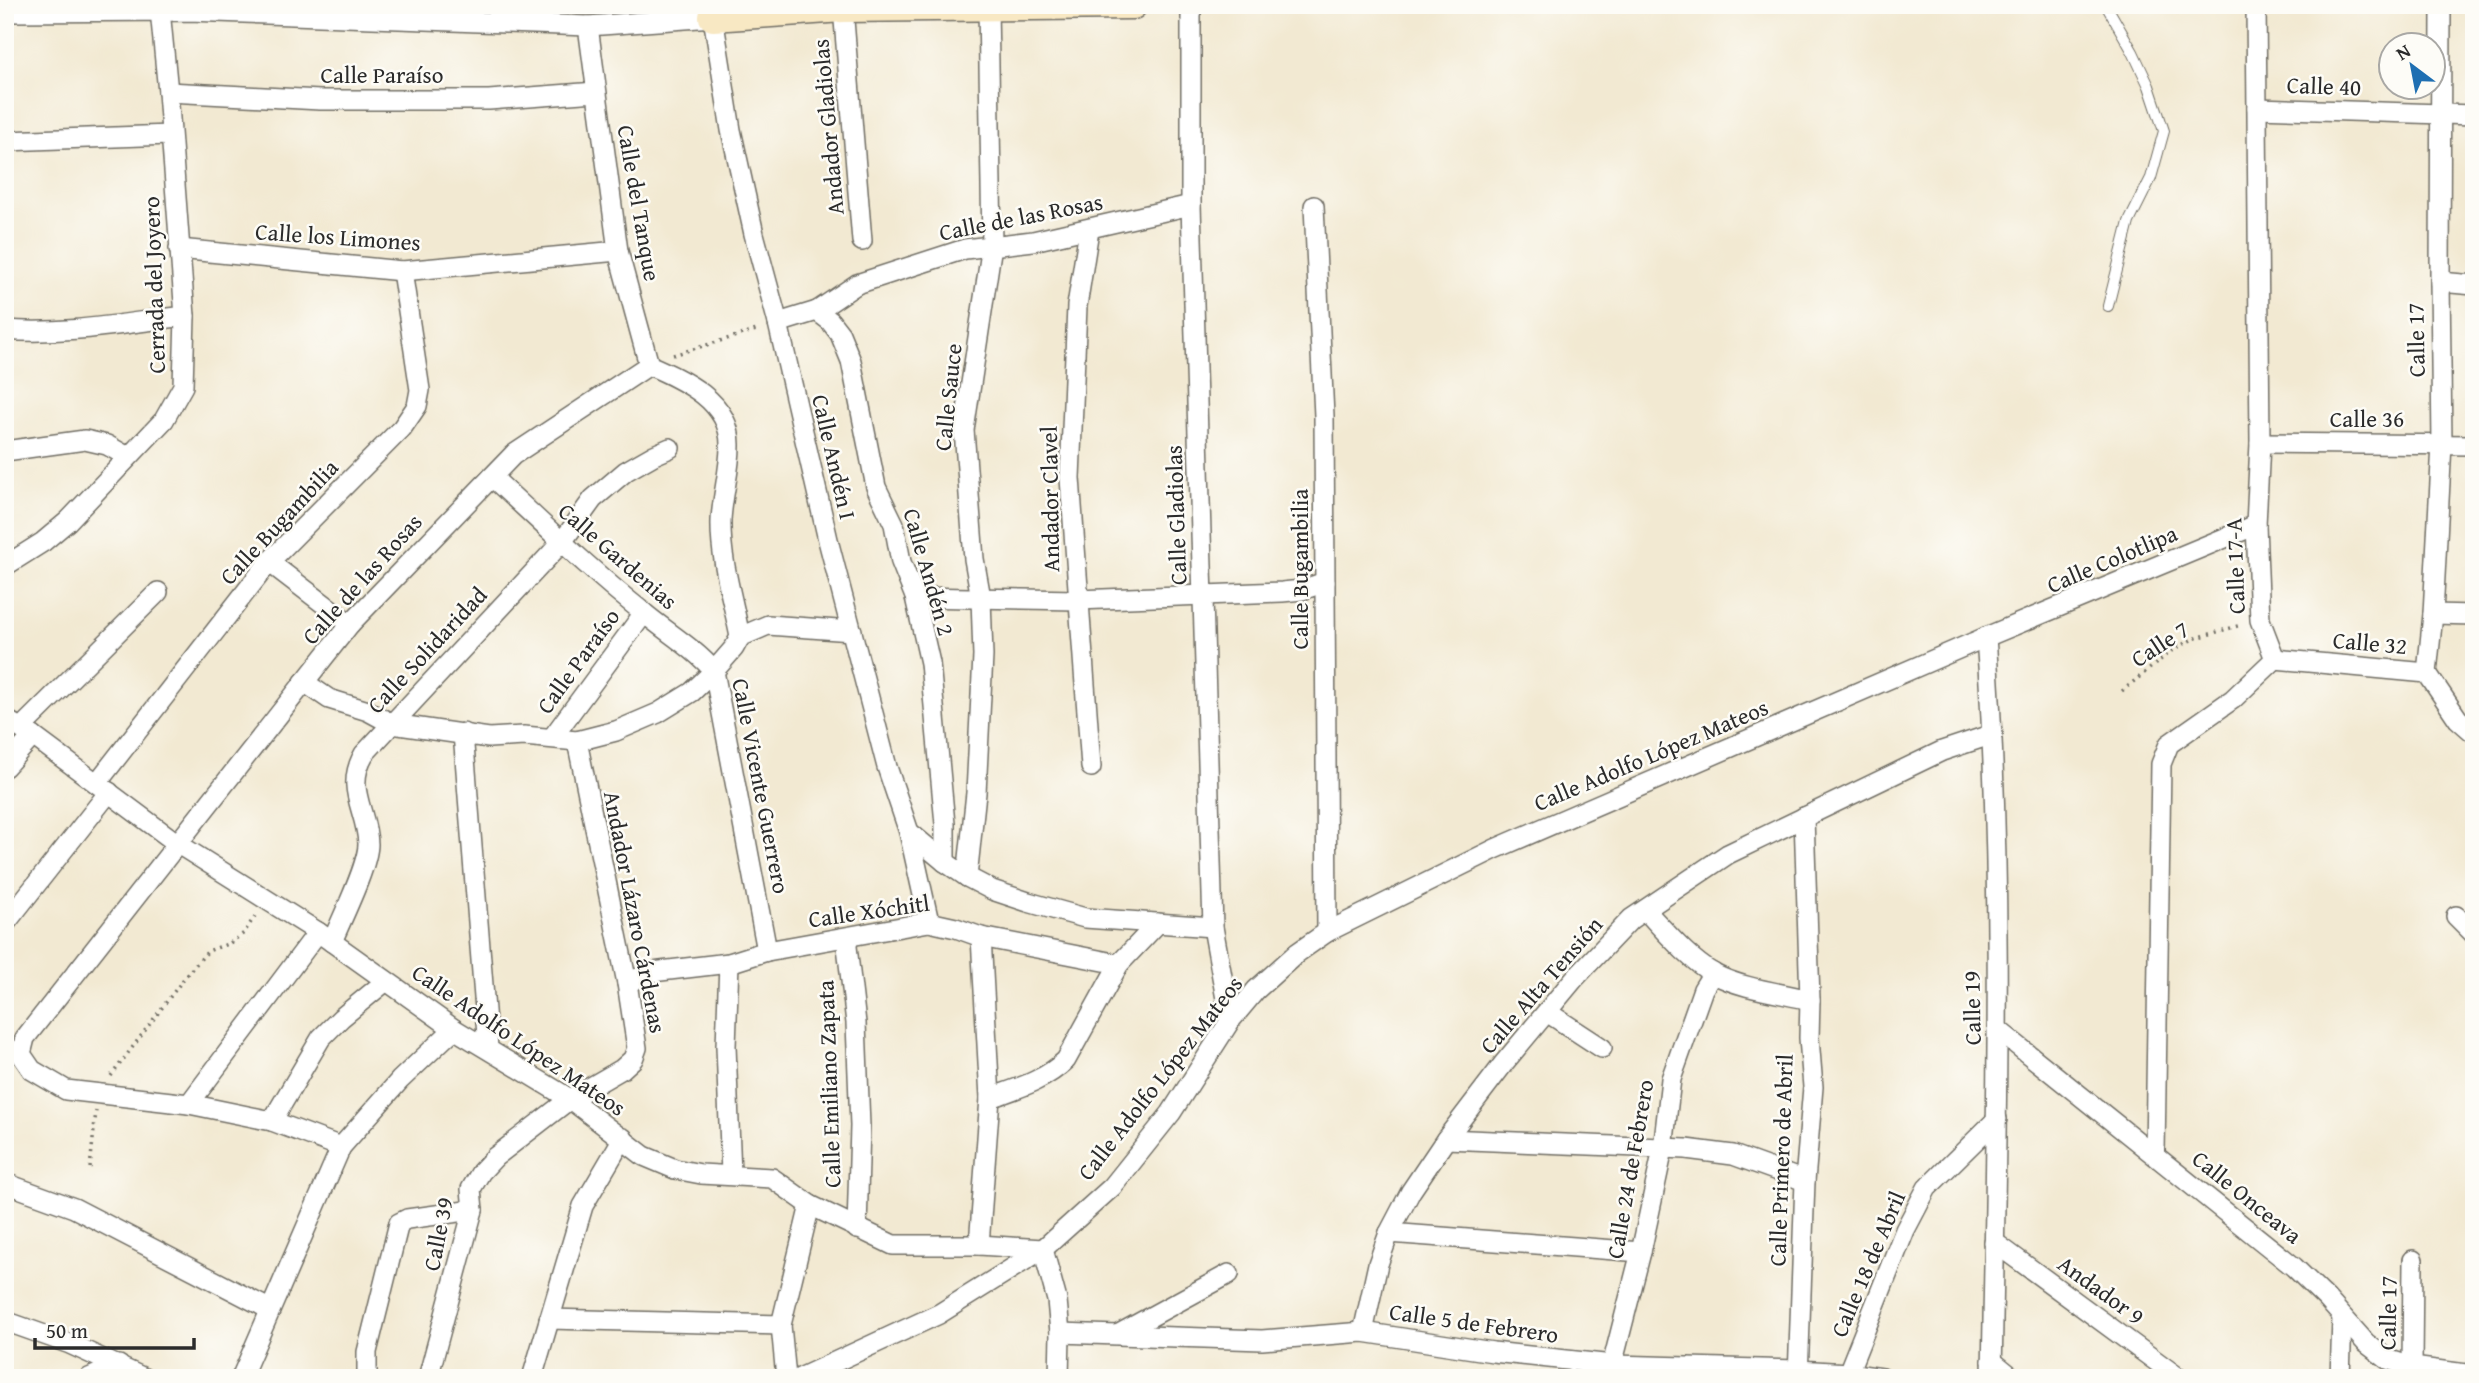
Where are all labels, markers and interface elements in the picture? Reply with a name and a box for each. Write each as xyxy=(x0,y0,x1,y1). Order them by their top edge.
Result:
north arrow xyxy=(2378,32,2448,102)
text: N xyxy=(2390,36,2416,67)
street label: Andador Gladiolas xyxy=(803,38,852,216)
street label: Calle Paraíso xyxy=(321,58,443,91)
street label: Calle 40 xyxy=(2286,68,2362,103)
street label: Calle del Tanque xyxy=(610,122,669,284)
street label: Calle de las Rosas xyxy=(936,184,1105,249)
street label: Cerrada del Joyero xyxy=(134,196,173,374)
street label: Calle los Limones xyxy=(254,214,422,259)
street label: Calle 17 xyxy=(2398,303,2433,377)
street label: Calle Sauce xyxy=(925,342,970,452)
street label: Calle Andén I xyxy=(804,391,865,523)
street label: Calle 36 xyxy=(2330,402,2404,435)
street label: Andador Clavel xyxy=(1032,426,1067,572)
street label: Calle Gladiolas xyxy=(1157,444,1194,586)
street label: Calle Bugambilia xyxy=(212,451,346,592)
street label: Calle Bugambilia xyxy=(1283,488,1316,649)
street label: Calle Gardenias xyxy=(552,495,685,617)
street label: Calle Andén 2 xyxy=(896,504,963,639)
street label: Calle de las Rosas xyxy=(294,506,429,651)
street label: Calle Colotlipa xyxy=(2041,516,2182,601)
street label: Calle 17-A xyxy=(2216,517,2253,615)
street label: Calle Solidaridad xyxy=(359,578,495,720)
street label: Calle Paraíso xyxy=(528,601,627,720)
street label: Calle 7 xyxy=(2124,613,2195,675)
street label: Calle 32 xyxy=(2332,623,2408,662)
street label: Calle Vicente Guerrero xyxy=(724,675,799,896)
street label: Calle Adolfo López Mateos xyxy=(1529,690,1773,819)
street label: Andador Lázaro Cárdenas xyxy=(596,788,675,1036)
street label: Calle Xóchitl xyxy=(806,886,932,935)
street label: Calle Alta Tensión xyxy=(1472,909,1610,1061)
street label: Calle Adolfo López Mateos xyxy=(406,956,633,1124)
street label: Calle Adolfo López Mateos xyxy=(1069,968,1250,1187)
street label: Calle 19 xyxy=(1954,971,1989,1045)
street label: Calle Emiliano Zapata xyxy=(808,979,849,1188)
street label: Calle Primero de Abril xyxy=(1760,1053,1801,1267)
street label: Calle 24 de Febrero xyxy=(1598,1077,1661,1261)
street label: Calle Onceava xyxy=(2185,1142,2309,1251)
street label: Calle 18 de Abril xyxy=(1822,1186,1913,1342)
street label: Calle 39 xyxy=(414,1194,461,1274)
street label: Andador 9 xyxy=(2051,1247,2151,1332)
street label: Calle 17 xyxy=(2370,1276,2405,1350)
street label: Calle 5 de Febrero xyxy=(1387,1294,1561,1351)
scale bar xyxy=(35,1306,194,1350)
text: 50 m xyxy=(46,1315,88,1346)

